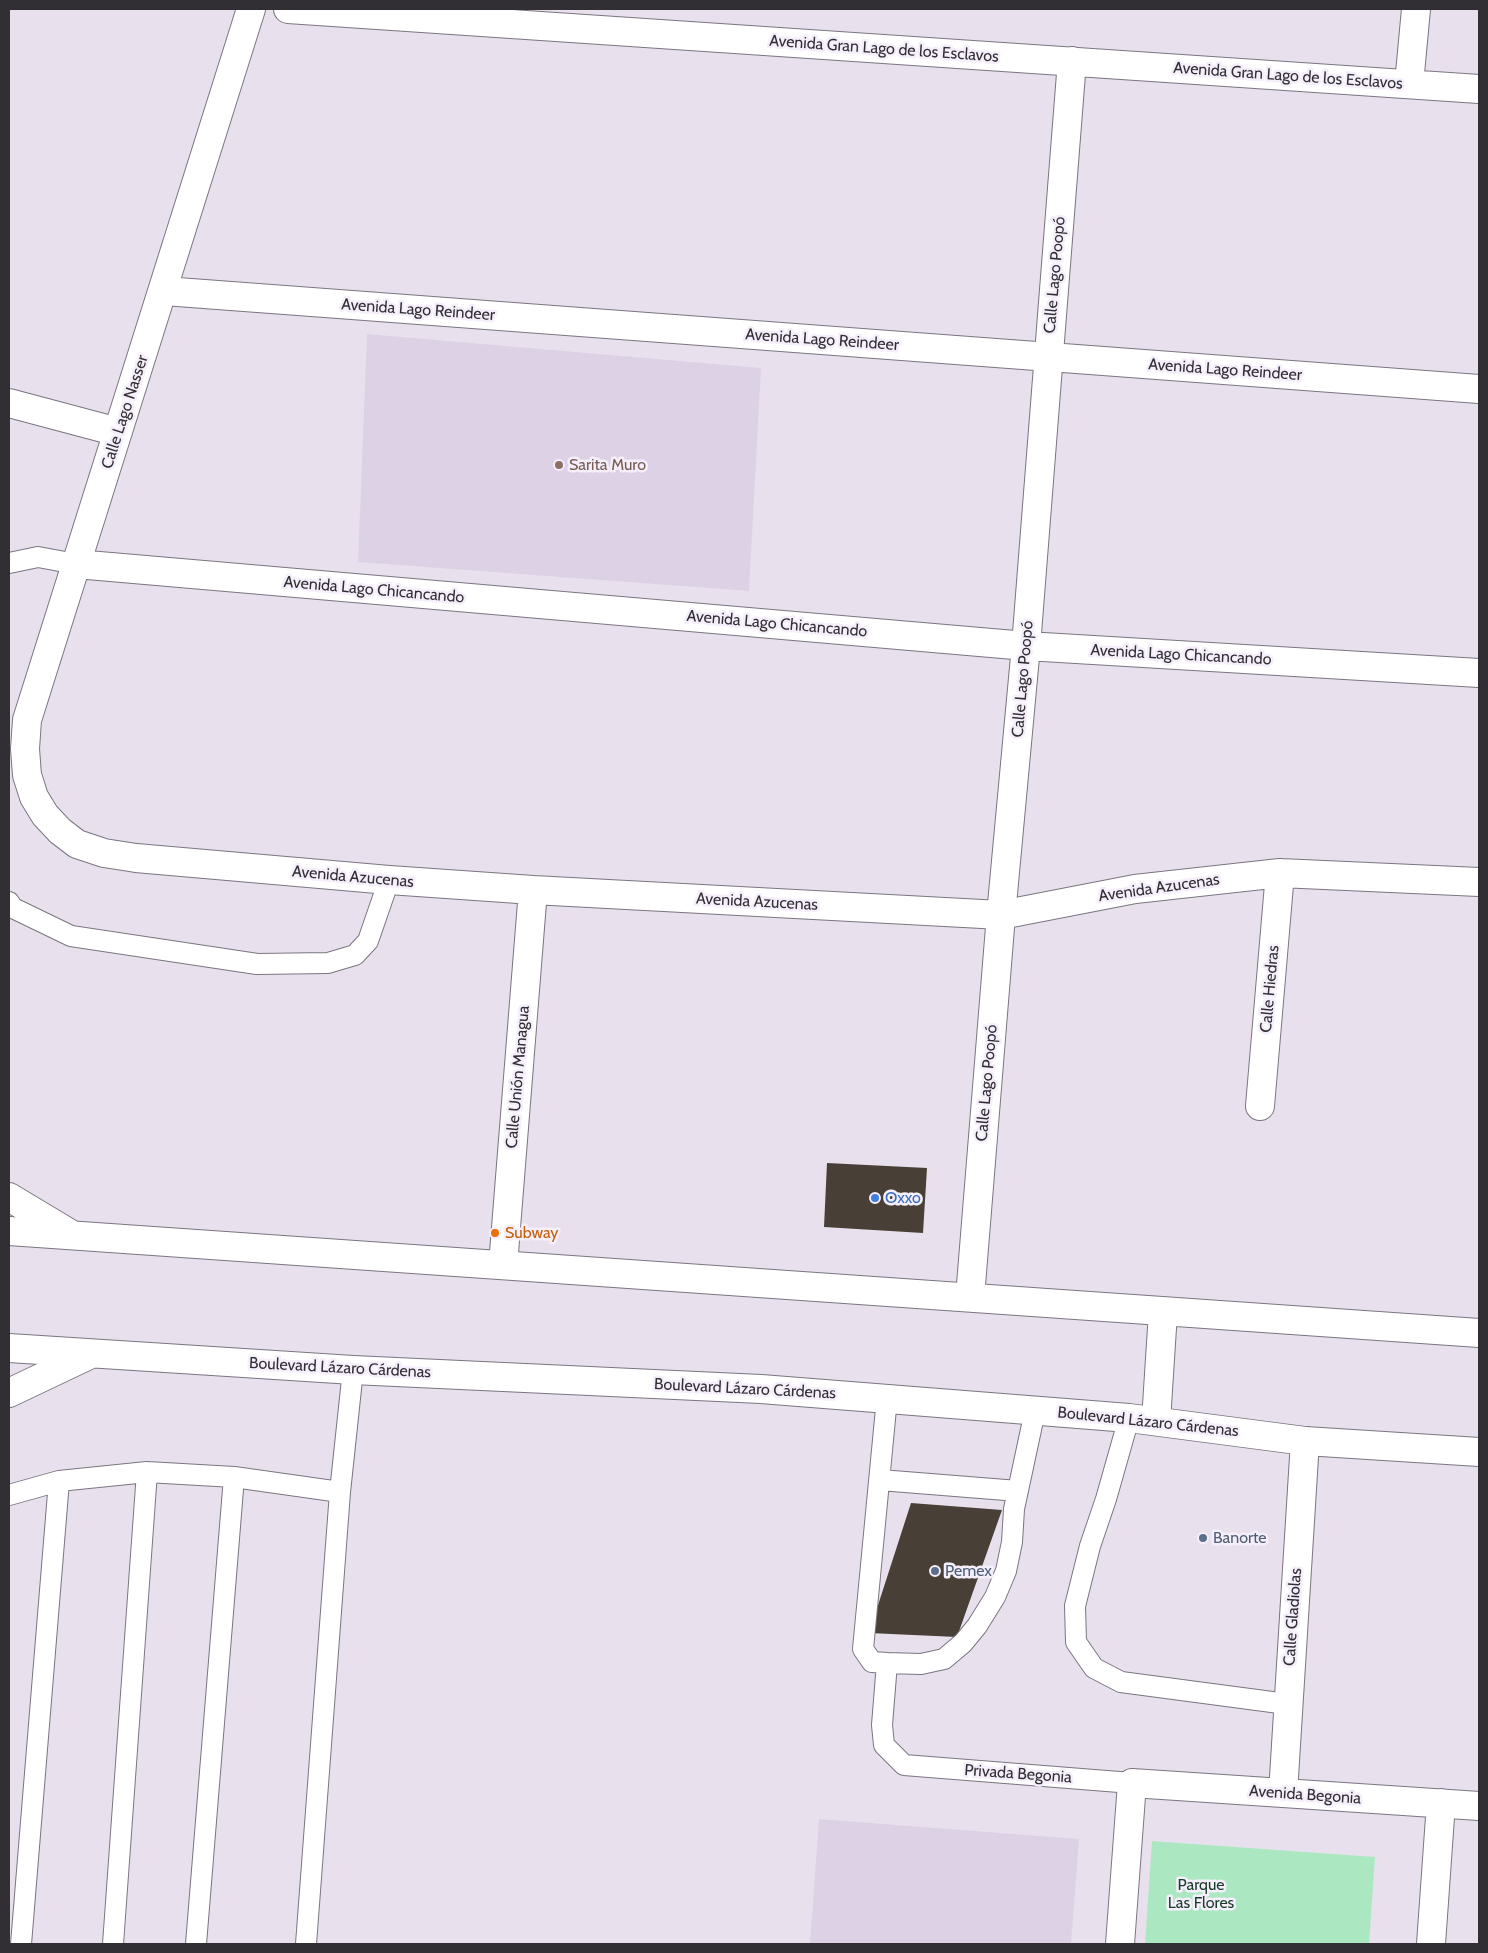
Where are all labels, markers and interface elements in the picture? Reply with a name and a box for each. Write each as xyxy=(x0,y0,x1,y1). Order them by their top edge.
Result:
street label: Avenida Gran Lago de los Esclavos xyxy=(769,31,999,67)
street label: Avenida Gran Lago de los Esclavos xyxy=(1173,58,1403,94)
street label: Calle Lago Poopó xyxy=(1040,216,1070,334)
street label: Avenida Lago Reindeer xyxy=(341,295,495,325)
street label: Avenida Lago Reindeer xyxy=(745,325,899,355)
street label: Calle Lago Nasser xyxy=(98,353,152,471)
street label: Avenida Lago Reindeer xyxy=(1148,355,1302,385)
place label: Sarita Muro xyxy=(569,455,646,475)
marker: Sarita Muro xyxy=(553,459,565,471)
street label: Avenida Lago Chicancando xyxy=(283,573,465,607)
street label: Avenida Lago Chicancando xyxy=(686,607,868,641)
street label: Calle Lago Poopó xyxy=(1008,620,1038,738)
street label: Avenida Lago Chicancando xyxy=(1090,641,1272,669)
street label: Avenida Azucenas xyxy=(291,862,415,892)
street label: Avenida Azucenas xyxy=(1097,870,1221,906)
street label: Avenida Azucenas xyxy=(696,889,818,915)
street label: Calle Hiedras xyxy=(1257,944,1283,1034)
street label: Calle Unión Managua xyxy=(502,1005,534,1149)
street label: Calle Lago Poopó xyxy=(972,1024,1002,1142)
place label: Oxxo xyxy=(885,1188,921,1208)
marker: Oxxo xyxy=(869,1192,881,1204)
place label: Subway xyxy=(505,1223,558,1243)
marker: Subway xyxy=(489,1227,501,1239)
street label: Boulevard Lázaro Cárdenas xyxy=(249,1354,431,1382)
street label: Boulevard Lázaro Cárdenas xyxy=(654,1375,836,1403)
street label: Boulevard Lázaro Cárdenas xyxy=(1056,1403,1240,1441)
place label: Banorte xyxy=(1213,1528,1267,1548)
marker: Banorte xyxy=(1197,1532,1209,1544)
place label: Pemex xyxy=(945,1561,992,1581)
marker: Pemex xyxy=(929,1565,941,1577)
street label: Calle Gladiolas xyxy=(1280,1567,1306,1667)
street label: Privada Begonia xyxy=(964,1761,1072,1787)
street label: Avenida Begonia xyxy=(1248,1782,1362,1808)
park label: Parque Las Flores xyxy=(1168,1875,1234,1913)

